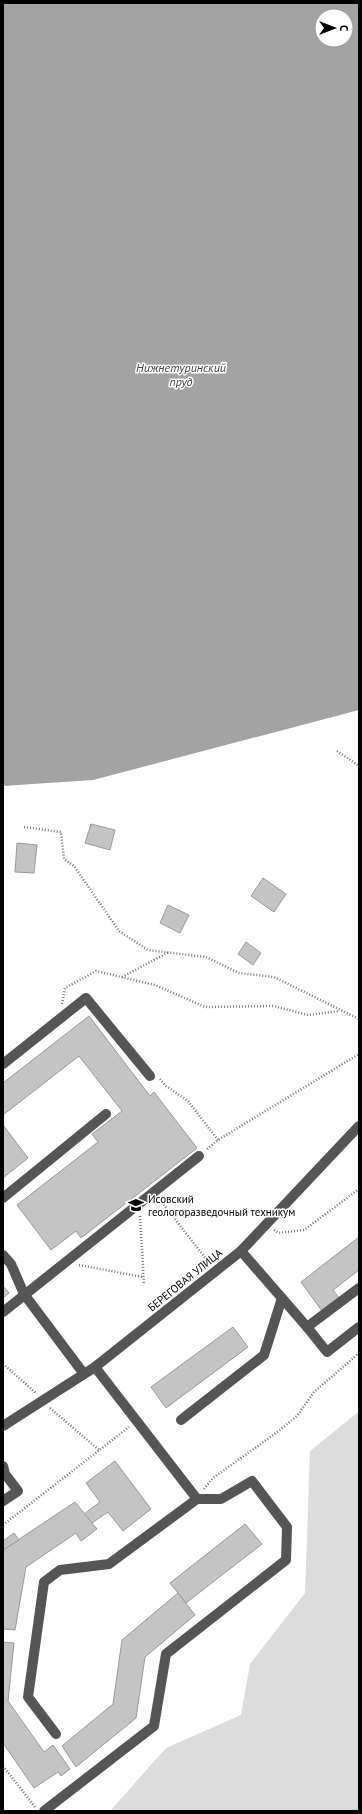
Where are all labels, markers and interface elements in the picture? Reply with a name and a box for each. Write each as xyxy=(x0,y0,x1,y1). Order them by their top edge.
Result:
north arrow xyxy=(314,8,354,48)
text: С xyxy=(337,25,351,31)
water label: Нижнетуринский пруд xyxy=(136,360,226,389)
place label: Исовский геологоразведочный техникум xyxy=(148,1192,295,1219)
school or university icon: Исовский геологоразведочный техникум xyxy=(127,1196,145,1214)
street label: БЕРЕГОВАЯ УЛИЦА xyxy=(145,1245,226,1314)

